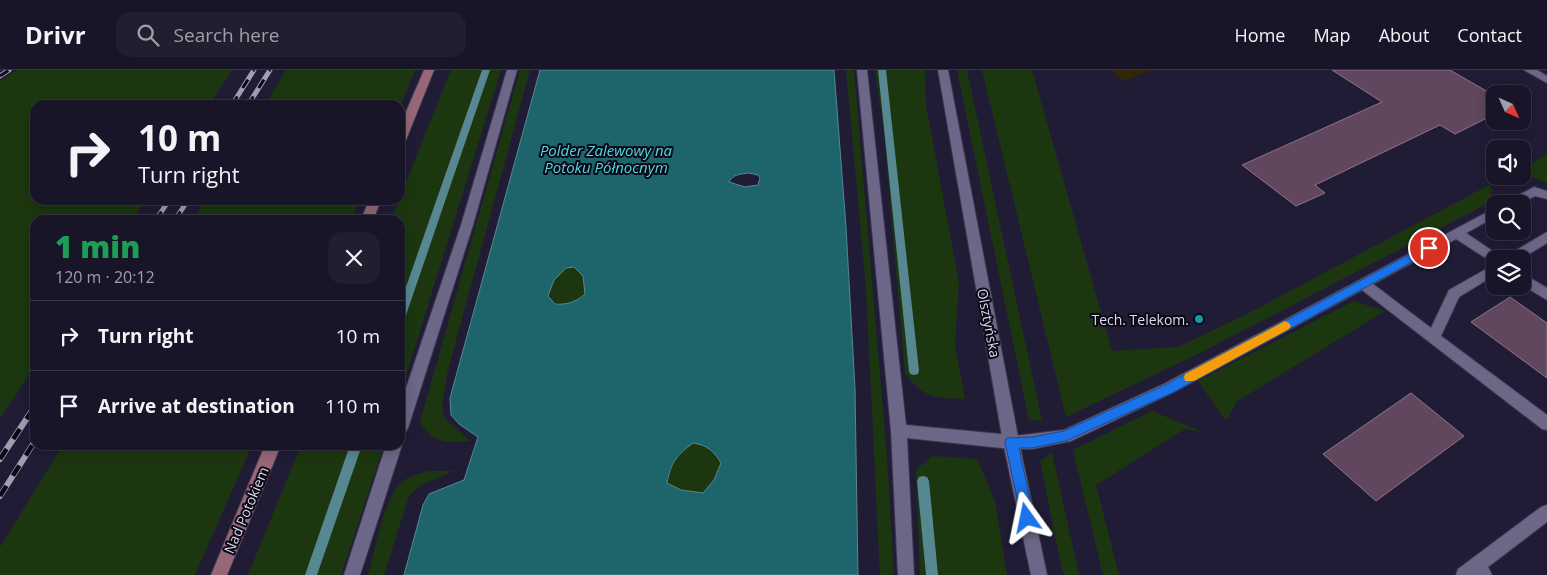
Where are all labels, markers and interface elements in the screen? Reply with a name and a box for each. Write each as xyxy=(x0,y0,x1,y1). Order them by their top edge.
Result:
search box xyxy=(116,12,466,57)
text: Drivr xyxy=(25,18,86,51)
icon: search xyxy=(134,21,162,49)
text: Search here xyxy=(174,22,279,48)
text: Home xyxy=(1235,23,1285,47)
text: Map xyxy=(1313,23,1351,47)
text: About xyxy=(1379,23,1429,47)
text: Contact xyxy=(1457,23,1522,47)
north arrow xyxy=(1486,85,1531,130)
map controls xyxy=(1486,85,1531,295)
text: 10 m xyxy=(138,114,221,161)
icon: right xyxy=(55,120,120,185)
water label: Polder Zalewowy na Potoku Północnym xyxy=(540,140,673,177)
button: sound xyxy=(1486,140,1531,185)
text: Turn right xyxy=(138,159,240,189)
button: search xyxy=(1486,195,1531,240)
text: 1 min xyxy=(55,226,140,267)
pin xyxy=(1408,227,1450,269)
button: close xyxy=(328,232,380,284)
icon: arrive xyxy=(1415,234,1443,262)
button: layers xyxy=(1486,250,1531,295)
text: 120 m · 20:12 xyxy=(55,266,155,288)
street label: Olsztyńska xyxy=(973,287,1005,359)
place label: Tech. Telekom. xyxy=(1091,310,1189,329)
marker: Tech. Telekom. xyxy=(1193,313,1205,325)
icon: right xyxy=(55,322,83,350)
text: Turn right xyxy=(98,323,193,349)
text: 10 m xyxy=(336,323,380,349)
icon: arrive xyxy=(55,392,83,420)
text: Arrive at destination xyxy=(98,393,295,419)
text: 110 m xyxy=(325,393,380,419)
street label: Nad Potokiem xyxy=(219,464,273,556)
position arrow xyxy=(1000,491,1052,543)

